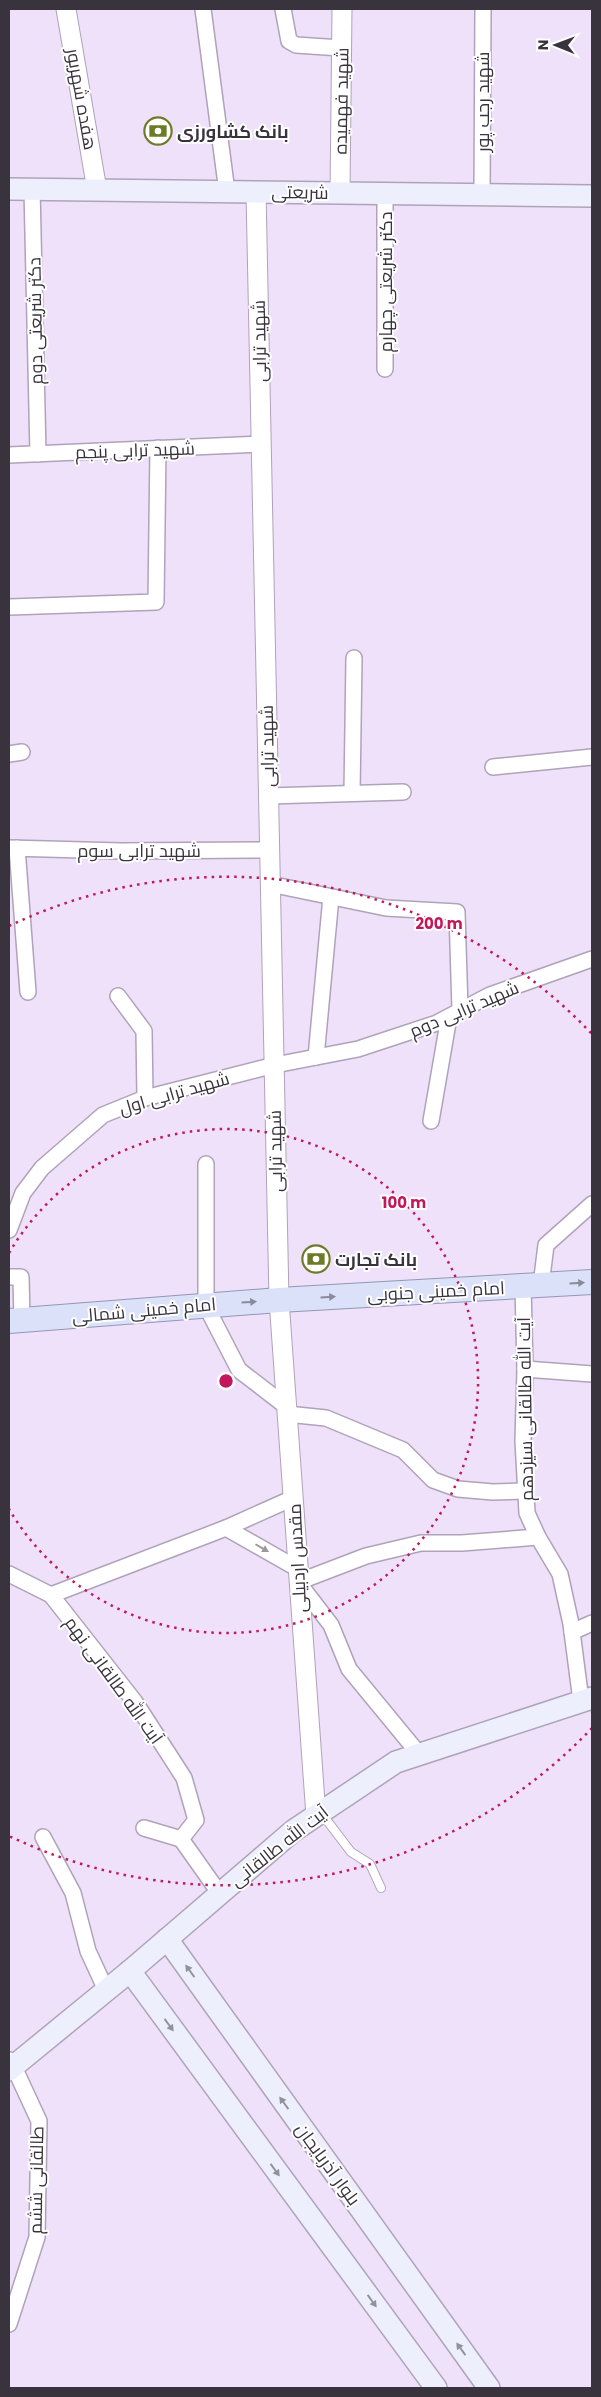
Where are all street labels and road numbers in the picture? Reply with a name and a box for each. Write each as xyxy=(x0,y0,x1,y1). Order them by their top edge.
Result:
street label: هفده شهریور xyxy=(61,45,103,152)
street label: شهید فهمیده xyxy=(328,47,354,155)
street label: شهید رجب پور xyxy=(470,52,495,153)
street label: شریعتی xyxy=(271,179,329,205)
street label: دکتر شریعتی چهارم xyxy=(373,212,398,352)
street label: دکتر شریعتی دوم xyxy=(21,257,49,385)
street label: شهید ترابی xyxy=(246,300,272,382)
street label: شهید ترابی پنجم xyxy=(75,435,195,465)
street label: شهید ترابی xyxy=(254,705,280,787)
street label: شهید ترابی سوم xyxy=(77,838,201,863)
street label: شهید ترابی دوم xyxy=(405,975,523,1043)
street label: شهید ترابی اول xyxy=(116,1065,232,1121)
street label: شهید ترابی xyxy=(262,1110,288,1192)
street label: امام خمینی جنوبی xyxy=(367,1275,505,1307)
street label: امام خمینی شمالی xyxy=(71,1291,217,1329)
street label: آیت الله طالقانی سیزدهم xyxy=(511,1317,539,1501)
street label: مقدس اردبیلی xyxy=(282,1503,312,1613)
street label: آیت الله طالقانی نهم xyxy=(59,1611,169,1749)
street label: آیت الله طالقانی xyxy=(224,1799,334,1892)
street label: بلوار آذربایجان xyxy=(290,2118,366,2210)
street label: طالقانی ششم xyxy=(23,2126,49,2234)

